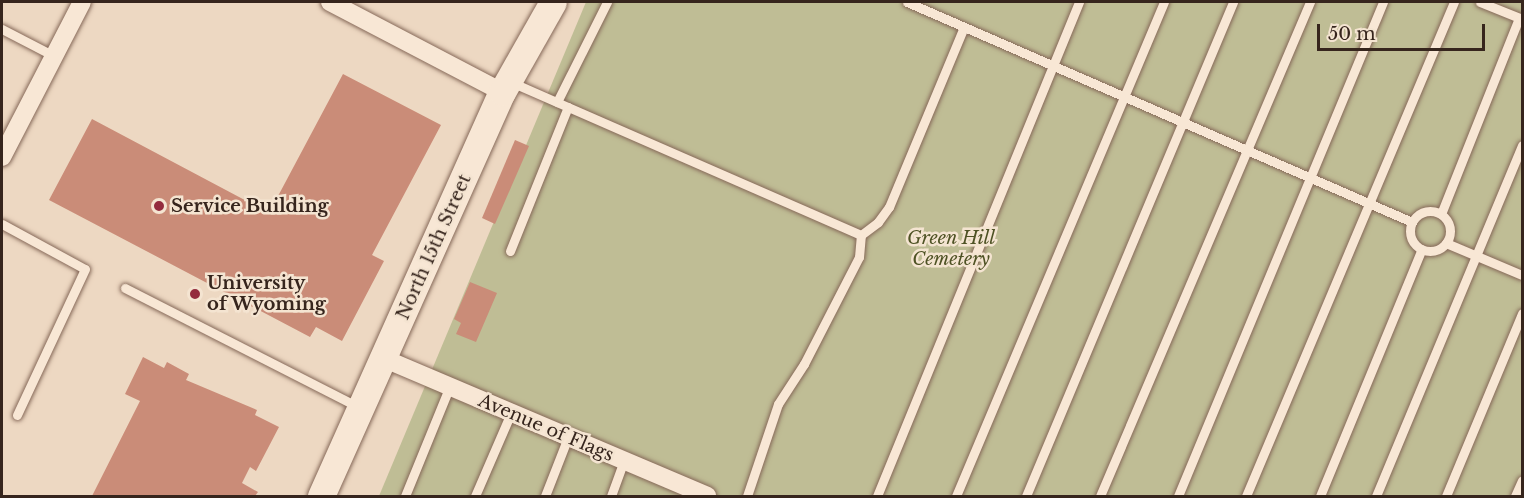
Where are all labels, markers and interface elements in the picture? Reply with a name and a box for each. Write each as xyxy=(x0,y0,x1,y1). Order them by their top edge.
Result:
scale bar xyxy=(1320,12,1488,50)
text: 50 m xyxy=(1328,23,1376,45)
street label: North 15th Street xyxy=(392,171,476,323)
place label: Service Building xyxy=(171,195,329,217)
marker: Service Building xyxy=(152,199,166,213)
park label: Green Hill Cemetery xyxy=(907,228,995,270)
place label: University of Wyoming xyxy=(207,273,326,316)
marker: University of Wyoming xyxy=(188,287,202,301)
street label: Avenue of Flags xyxy=(475,390,617,466)

